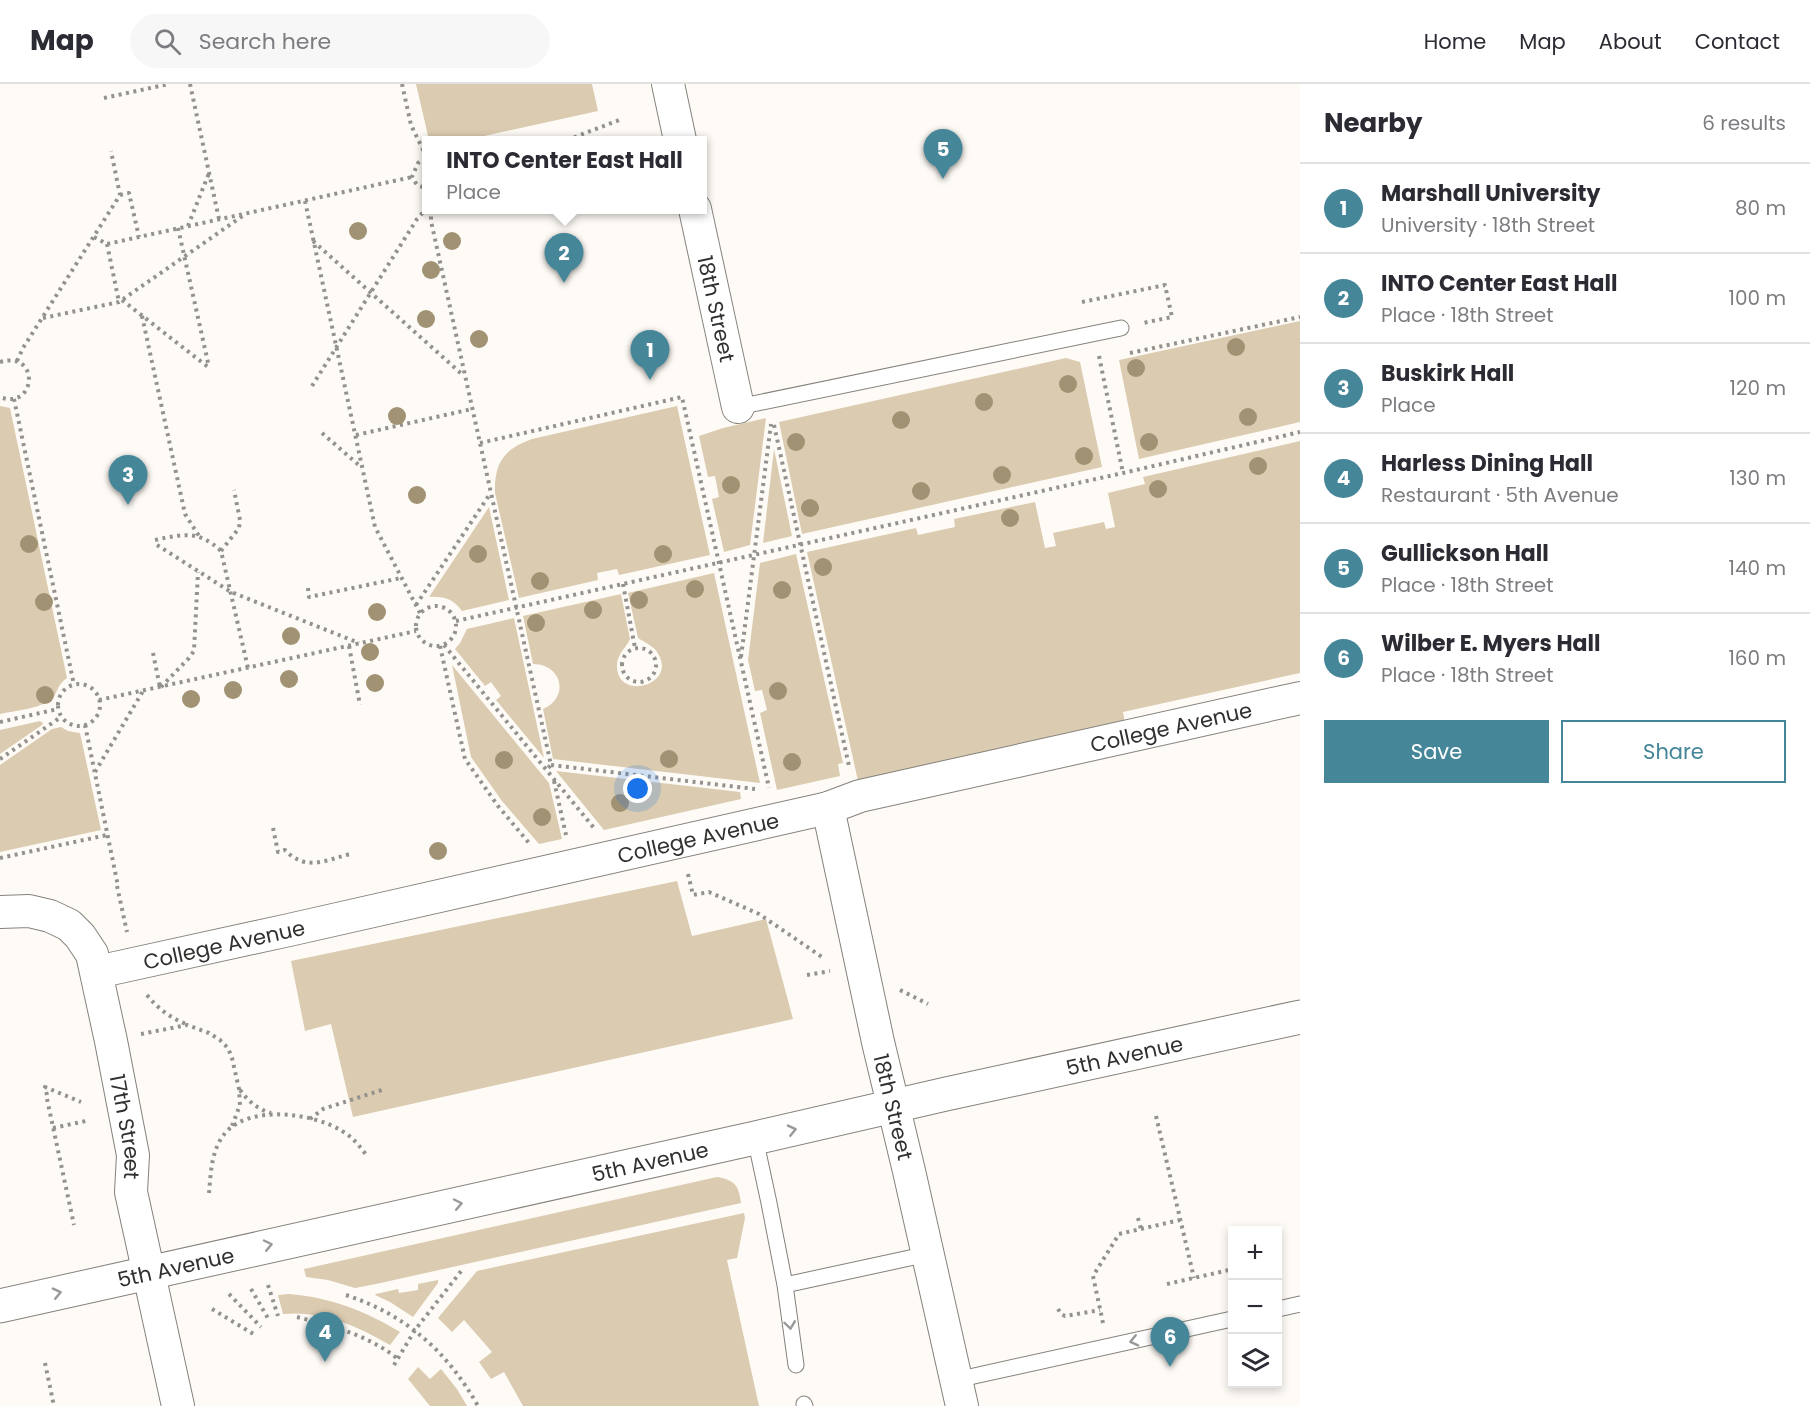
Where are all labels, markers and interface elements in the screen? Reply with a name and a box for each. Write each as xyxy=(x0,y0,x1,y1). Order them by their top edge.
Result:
search box xyxy=(130,14,550,68)
text: Map xyxy=(30,21,94,60)
icon: search xyxy=(151,25,184,58)
text: Search here xyxy=(199,26,331,57)
text: Home xyxy=(1424,27,1486,56)
text: Map xyxy=(1519,27,1566,56)
text: About xyxy=(1599,27,1662,56)
text: Contact xyxy=(1695,27,1780,56)
text: Nearby xyxy=(1324,105,1422,141)
text: 6 results xyxy=(1702,109,1786,137)
pin: 5 xyxy=(924,130,962,179)
popup xyxy=(422,136,707,214)
text: INTO Center East Hall xyxy=(446,145,683,176)
text: Place xyxy=(446,178,501,206)
text: Marshall University xyxy=(1381,178,1600,209)
text: 1 xyxy=(1340,194,1347,222)
text: 80 m xyxy=(1735,194,1786,222)
text: University · 18th Street xyxy=(1381,211,1595,239)
pin: 2 xyxy=(544,234,584,283)
street label: 18th Street xyxy=(691,253,742,365)
text: INTO Center East Hall xyxy=(1381,268,1617,299)
text: 2 xyxy=(1338,284,1349,312)
text: 100 m xyxy=(1729,284,1786,312)
text: Place · 18th Street xyxy=(1381,301,1553,329)
pin: 1 xyxy=(630,330,670,380)
text: Buskirk Hall xyxy=(1381,358,1514,389)
text: 3 xyxy=(1337,374,1350,402)
text: 120 m xyxy=(1730,374,1786,402)
text: Place xyxy=(1381,391,1436,419)
text: Harless Dining Hall xyxy=(1381,448,1593,479)
pin: 3 xyxy=(108,456,148,505)
text: 4 xyxy=(1337,464,1350,492)
text: 130 m xyxy=(1729,464,1786,492)
text: Restaurant · 5th Avenue xyxy=(1381,481,1619,509)
text: Gullickson Hall xyxy=(1381,538,1549,569)
text: 5 xyxy=(1337,554,1350,582)
text: 140 m xyxy=(1729,554,1786,582)
text: Place · 18th Street xyxy=(1381,571,1553,599)
text: Wilber E. Myers Hall xyxy=(1381,628,1600,659)
text: 6 xyxy=(1337,644,1350,672)
text: 160 m xyxy=(1728,644,1786,672)
text: Place · 18th Street xyxy=(1381,661,1553,689)
street label: College Avenue xyxy=(1087,695,1255,759)
button: Save xyxy=(1324,720,1549,783)
button: Share xyxy=(1561,720,1786,783)
your location xyxy=(623,774,652,803)
street label: College Avenue xyxy=(615,805,782,870)
street label: College Avenue xyxy=(140,912,308,976)
street label: 5th Avenue xyxy=(1063,1028,1185,1082)
street label: 18th Street xyxy=(867,1051,920,1163)
street label: 17th Street xyxy=(103,1072,148,1180)
one-way arrow xyxy=(787,1124,797,1137)
street label: 5th Avenue xyxy=(589,1134,711,1188)
one-way arrow xyxy=(453,1198,463,1211)
map controls xyxy=(1228,1226,1282,1388)
button: + xyxy=(1228,1226,1282,1280)
street label: 5th Avenue xyxy=(115,1240,237,1294)
one-way arrow xyxy=(263,1240,273,1253)
button: − xyxy=(1228,1280,1282,1334)
one-way arrow xyxy=(52,1287,62,1300)
pin: 4 xyxy=(306,1312,344,1362)
pin: 6 xyxy=(1150,1318,1190,1367)
one-way arrow xyxy=(783,1320,796,1329)
one-way arrow xyxy=(1130,1333,1140,1346)
button: layers xyxy=(1228,1334,1282,1388)

